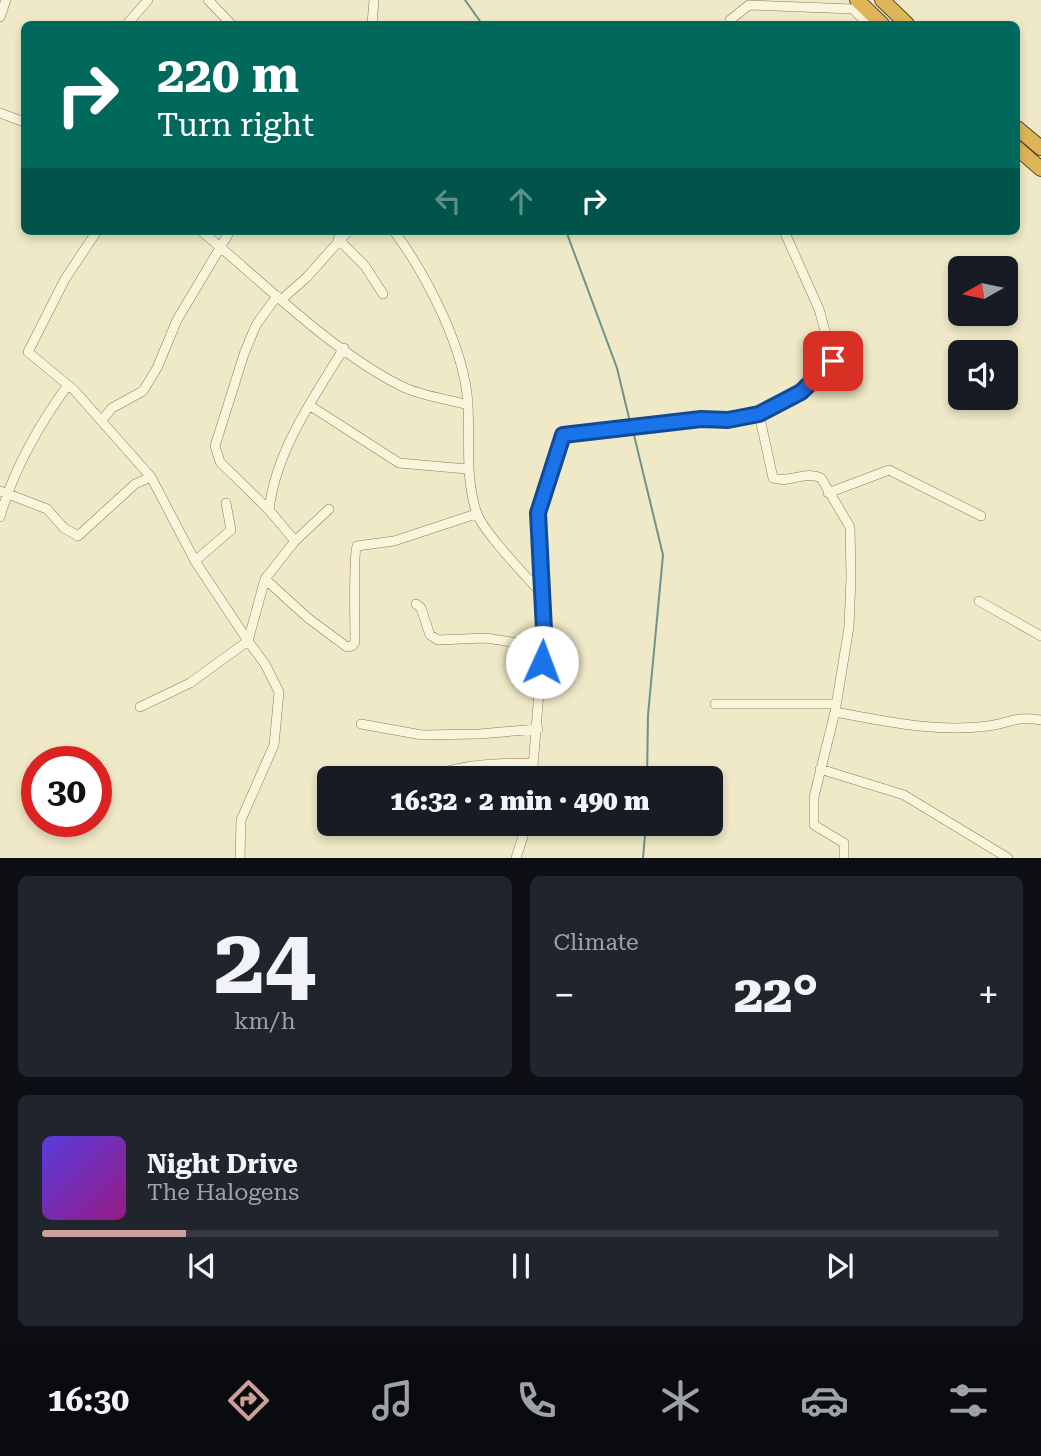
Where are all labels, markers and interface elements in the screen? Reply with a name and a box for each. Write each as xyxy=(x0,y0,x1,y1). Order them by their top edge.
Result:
text: 220 m xyxy=(157,47,299,104)
icon: right xyxy=(42,49,133,140)
text: Turn right xyxy=(157,106,314,144)
icon: left xyxy=(429,182,467,220)
icon: ahead xyxy=(502,182,540,220)
icon: right xyxy=(575,182,613,220)
north arrow xyxy=(948,256,1018,326)
map controls xyxy=(948,256,1018,410)
pin xyxy=(803,331,863,391)
button: sound xyxy=(948,340,1018,410)
icon: arrive xyxy=(814,342,852,380)
position arrow xyxy=(505,625,579,699)
speed limit sign: 30 xyxy=(21,746,112,837)
text: 16:32 · 2 min · 490 m xyxy=(390,786,650,816)
text: 24 xyxy=(214,909,316,1015)
text: Climate xyxy=(554,929,639,956)
text: 22° xyxy=(734,964,818,1025)
text: − xyxy=(554,973,575,1017)
text: + xyxy=(978,973,999,1017)
text: km/h xyxy=(234,1008,296,1035)
text: Night Drive xyxy=(147,1149,298,1179)
text: The Halogens xyxy=(147,1179,299,1206)
icon: previous xyxy=(183,1247,221,1285)
icon: pause xyxy=(502,1247,540,1285)
icon: next xyxy=(821,1247,859,1285)
icon: directions xyxy=(224,1376,273,1425)
icon: music xyxy=(368,1376,417,1425)
icon: phone xyxy=(512,1376,561,1425)
icon: climate xyxy=(656,1376,705,1425)
icon: car xyxy=(800,1376,849,1425)
icon: filters xyxy=(944,1376,993,1425)
text: 16:30 xyxy=(48,1381,129,1419)

